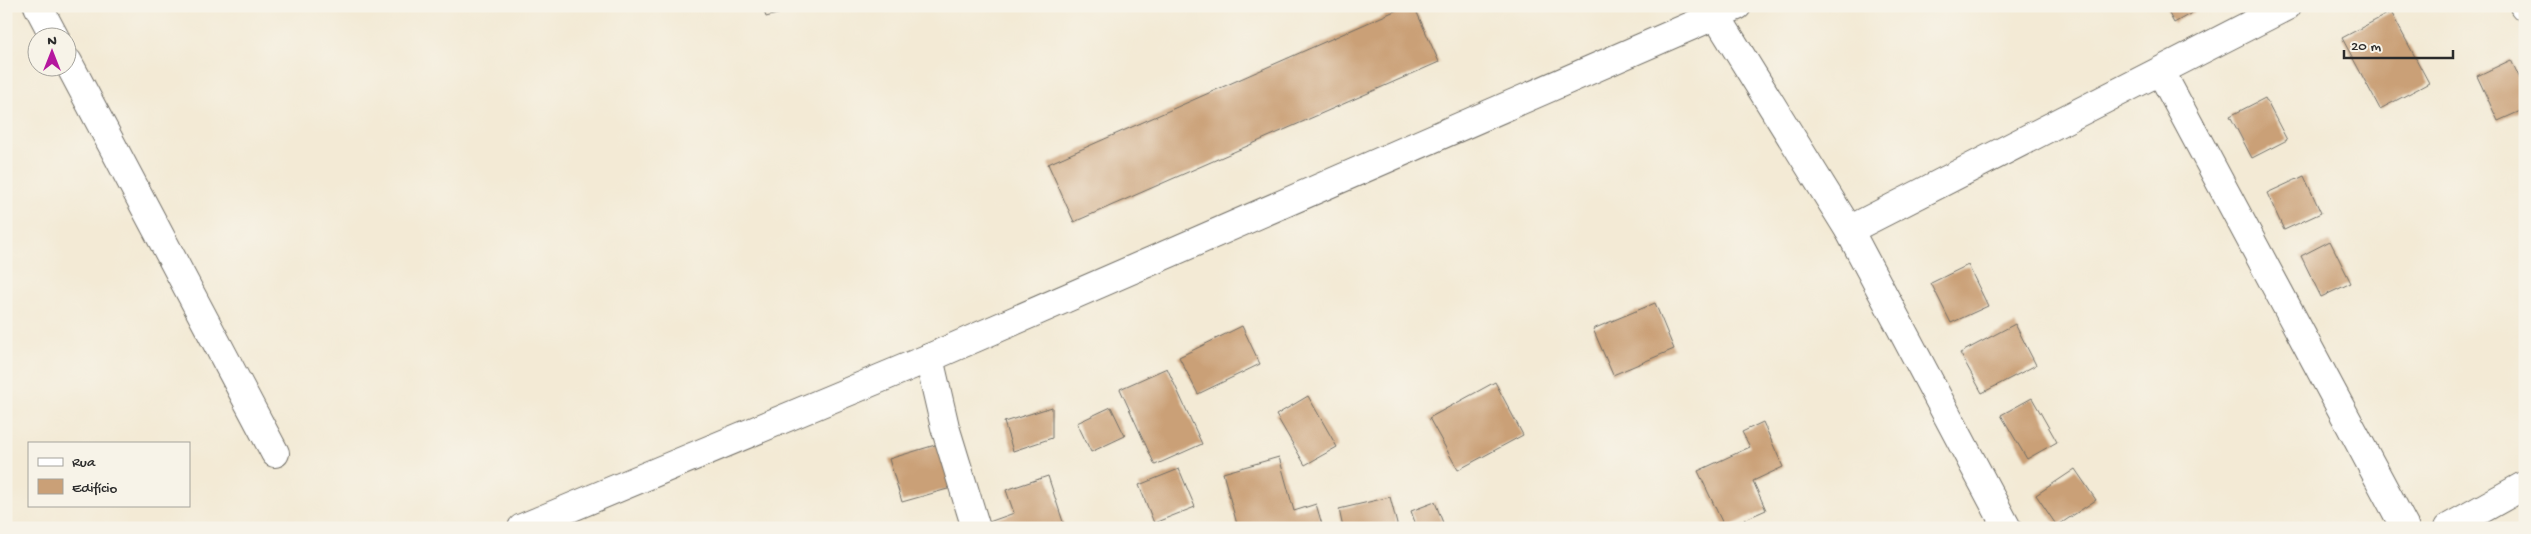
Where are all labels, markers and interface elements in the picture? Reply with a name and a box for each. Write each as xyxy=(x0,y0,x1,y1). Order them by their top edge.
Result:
north arrow xyxy=(28,28,78,78)
scale bar xyxy=(2344,28,2452,60)
text: N xyxy=(47,33,57,50)
text: 20 m xyxy=(2351,38,2381,56)
legend xyxy=(28,442,190,506)
text: Rua xyxy=(72,454,96,472)
text: Edifício xyxy=(72,480,118,498)

